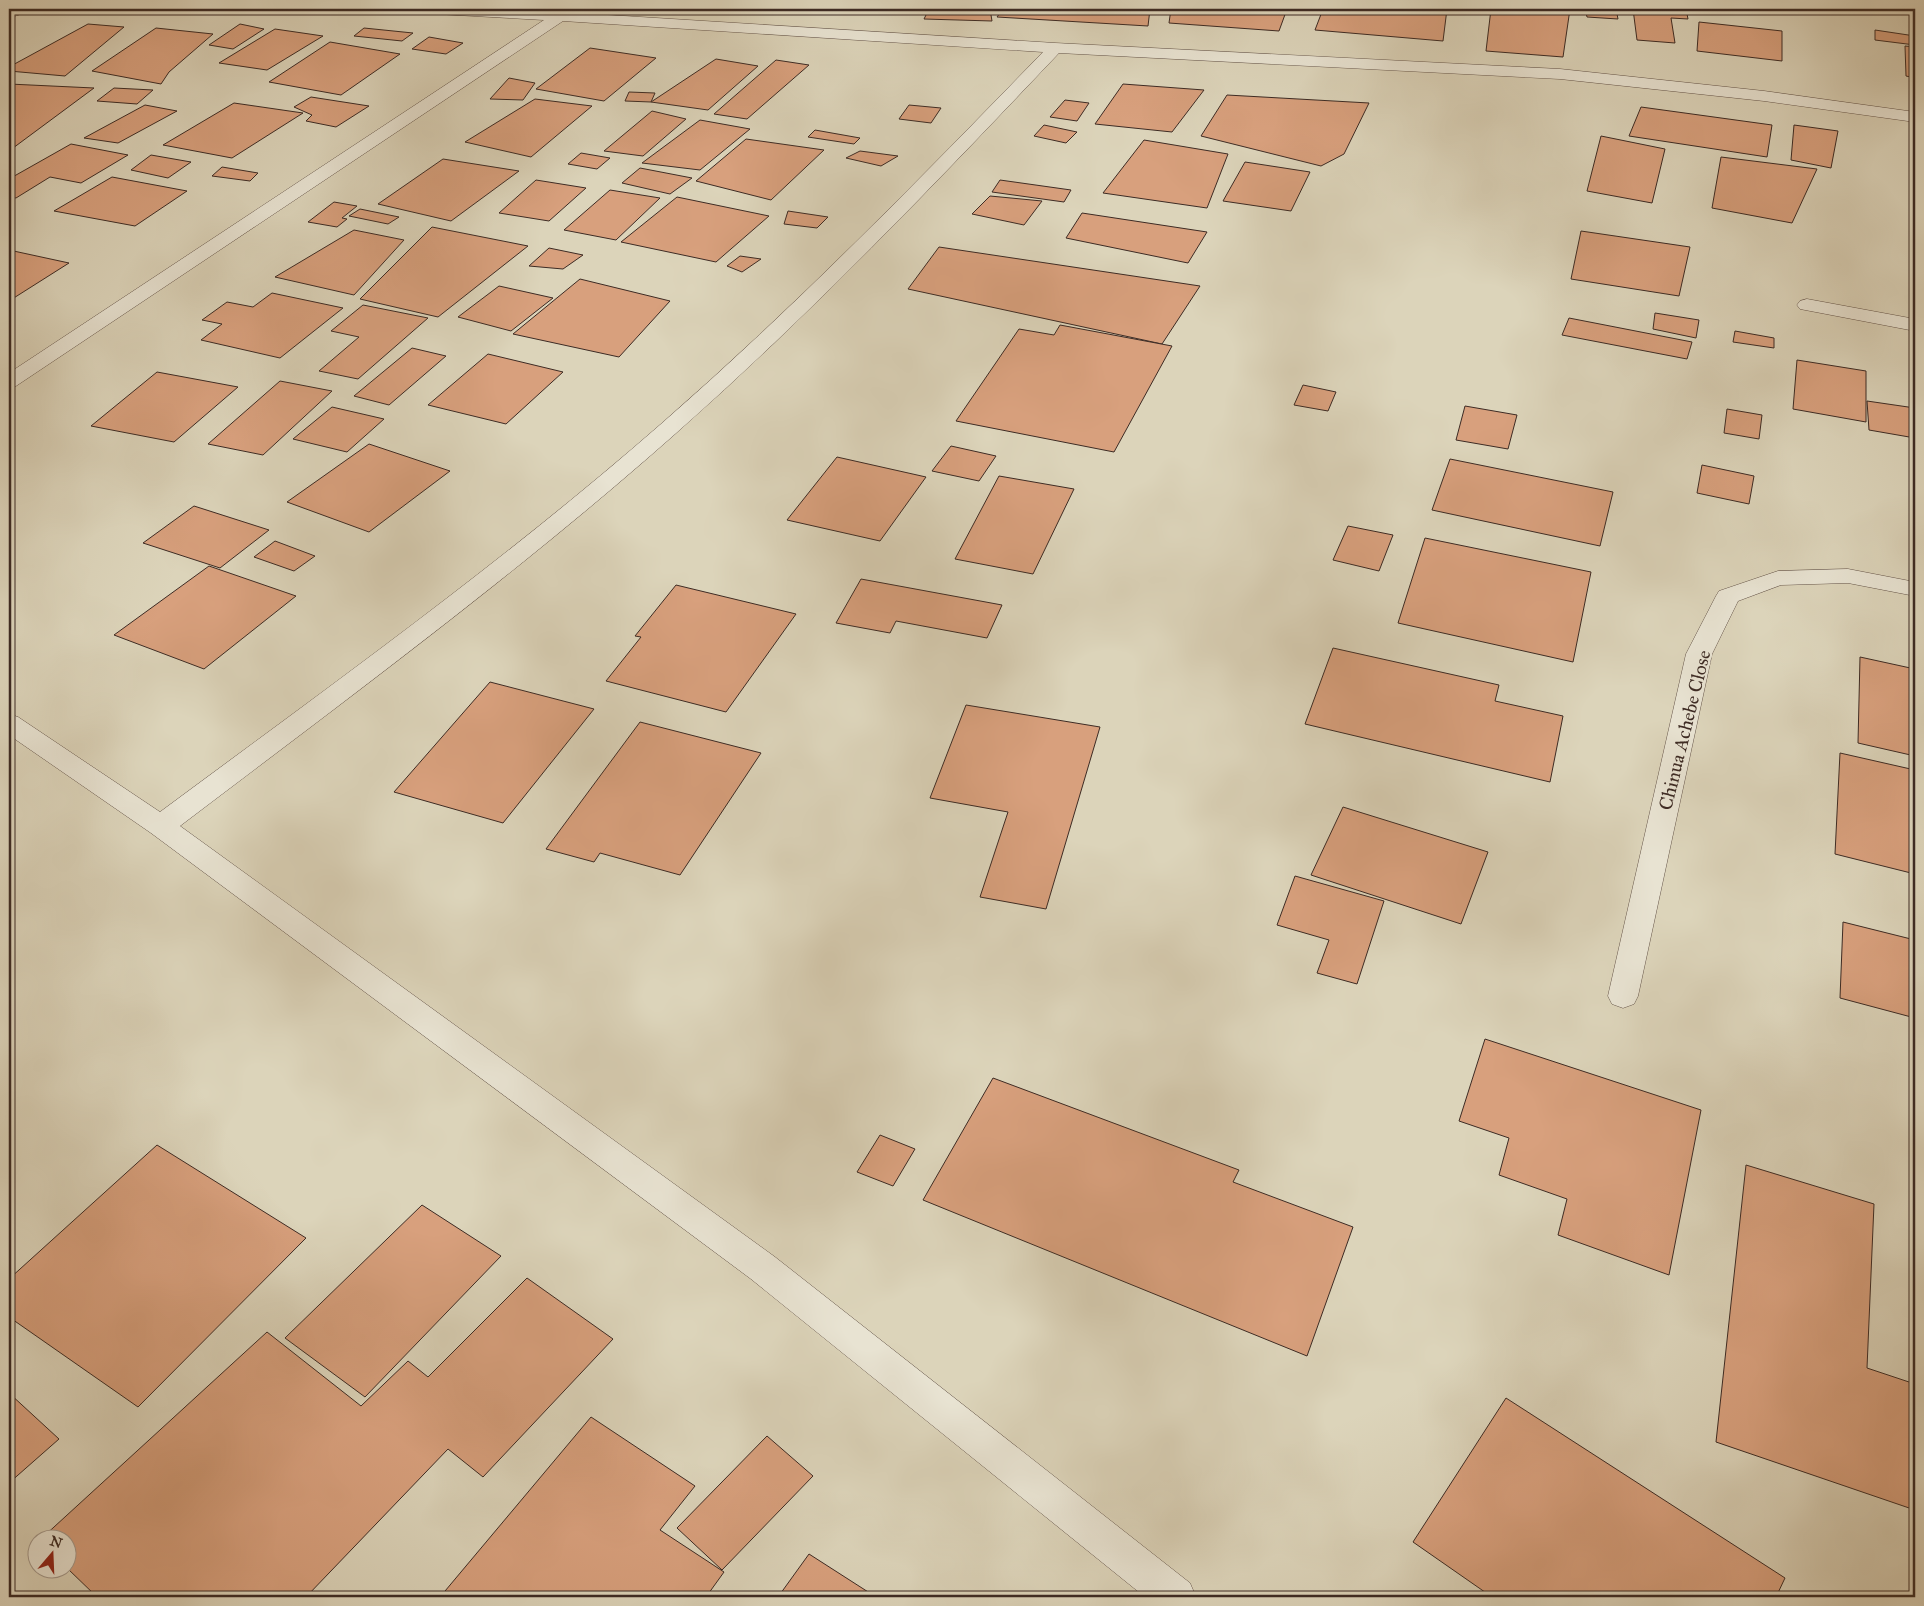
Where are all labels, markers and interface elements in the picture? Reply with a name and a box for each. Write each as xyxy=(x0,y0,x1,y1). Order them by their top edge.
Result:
street label: Chinua Achebe Close xyxy=(1653,648,1716,813)
north arrow xyxy=(28,1528,78,1578)
text: N xyxy=(48,1532,65,1552)

